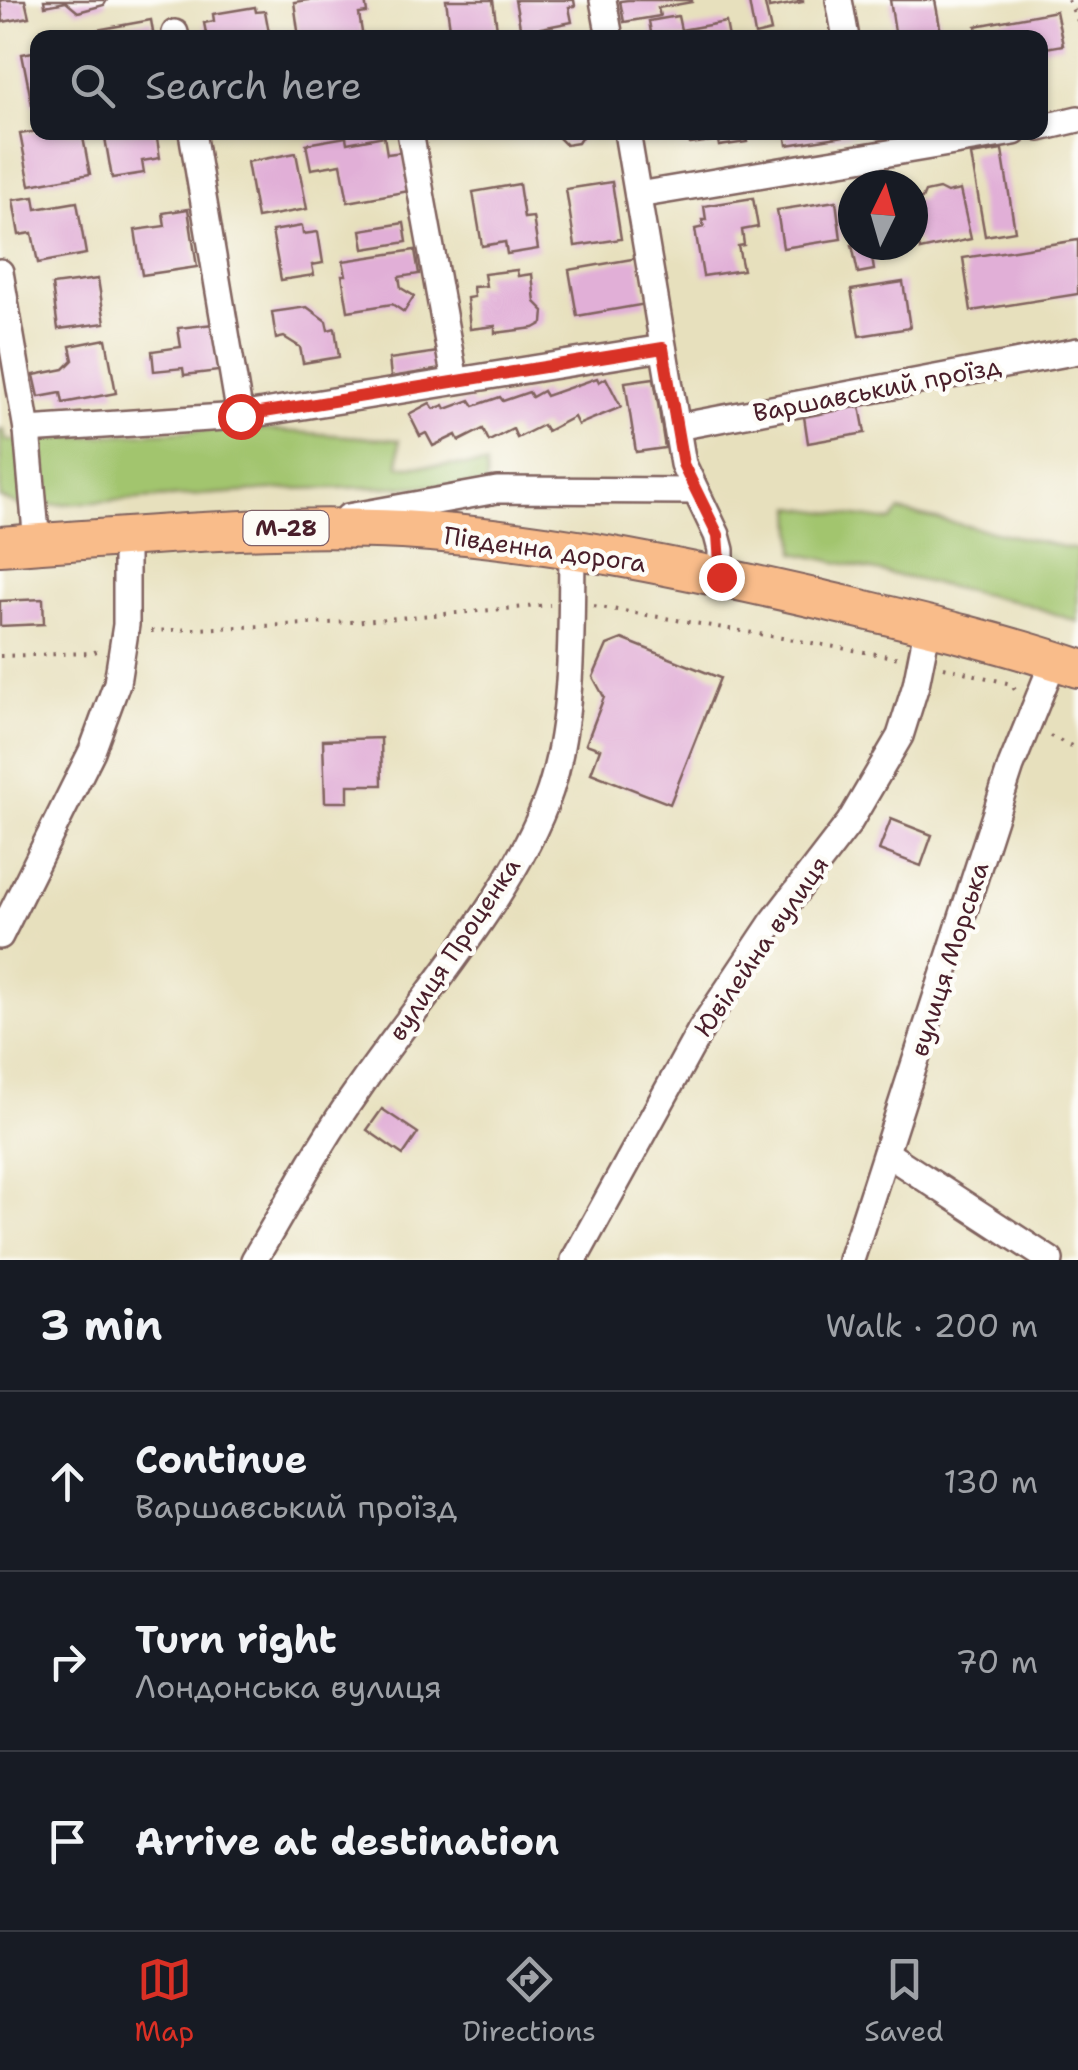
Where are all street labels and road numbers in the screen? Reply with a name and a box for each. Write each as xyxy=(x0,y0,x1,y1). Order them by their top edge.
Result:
street label: Варшавський проїзд xyxy=(750,348,1004,430)
road number: М-28 xyxy=(244,511,328,545)
street label: Південна дорога xyxy=(442,518,649,580)
street label: Ювілейна вулиця xyxy=(686,849,836,1043)
street label: вулиця Проценка xyxy=(380,850,528,1047)
street label: вулиця Морська xyxy=(902,857,997,1060)

